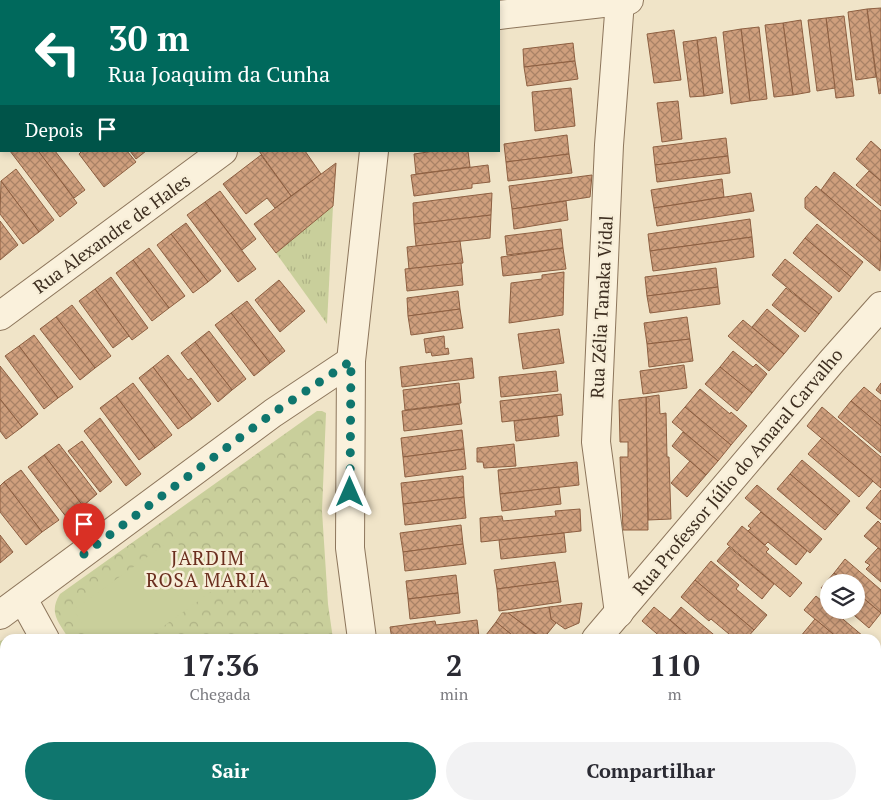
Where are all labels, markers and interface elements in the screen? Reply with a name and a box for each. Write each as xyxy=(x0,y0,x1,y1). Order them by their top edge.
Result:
text: 30 m xyxy=(108,15,189,61)
icon: left xyxy=(25,20,90,85)
text: Rua Joaquim da Cunha xyxy=(108,59,330,88)
icon: arrive xyxy=(93,115,121,143)
text: Depois xyxy=(25,117,83,142)
street label: Rua Alexandre de Hales xyxy=(28,168,195,298)
street label: Rua Zélia Tanaka Vidal xyxy=(584,215,618,399)
street label: Rua Professor Júlio do Amaral Carvalho xyxy=(627,343,848,600)
position arrow xyxy=(323,465,375,517)
pin xyxy=(63,503,105,554)
icon: arrive xyxy=(70,510,98,538)
district label: JARDIM ROSA MARIA xyxy=(146,545,270,592)
map controls xyxy=(820,574,865,619)
button: layers xyxy=(820,574,865,619)
text: 17:36 xyxy=(181,645,259,685)
text: 2 xyxy=(446,645,463,685)
text: 110 xyxy=(649,645,700,685)
text: Chegada xyxy=(189,683,251,705)
text: min xyxy=(440,683,468,705)
text: m xyxy=(668,683,681,705)
button: Sair xyxy=(25,742,436,800)
button: Compartilhar xyxy=(446,742,856,800)

